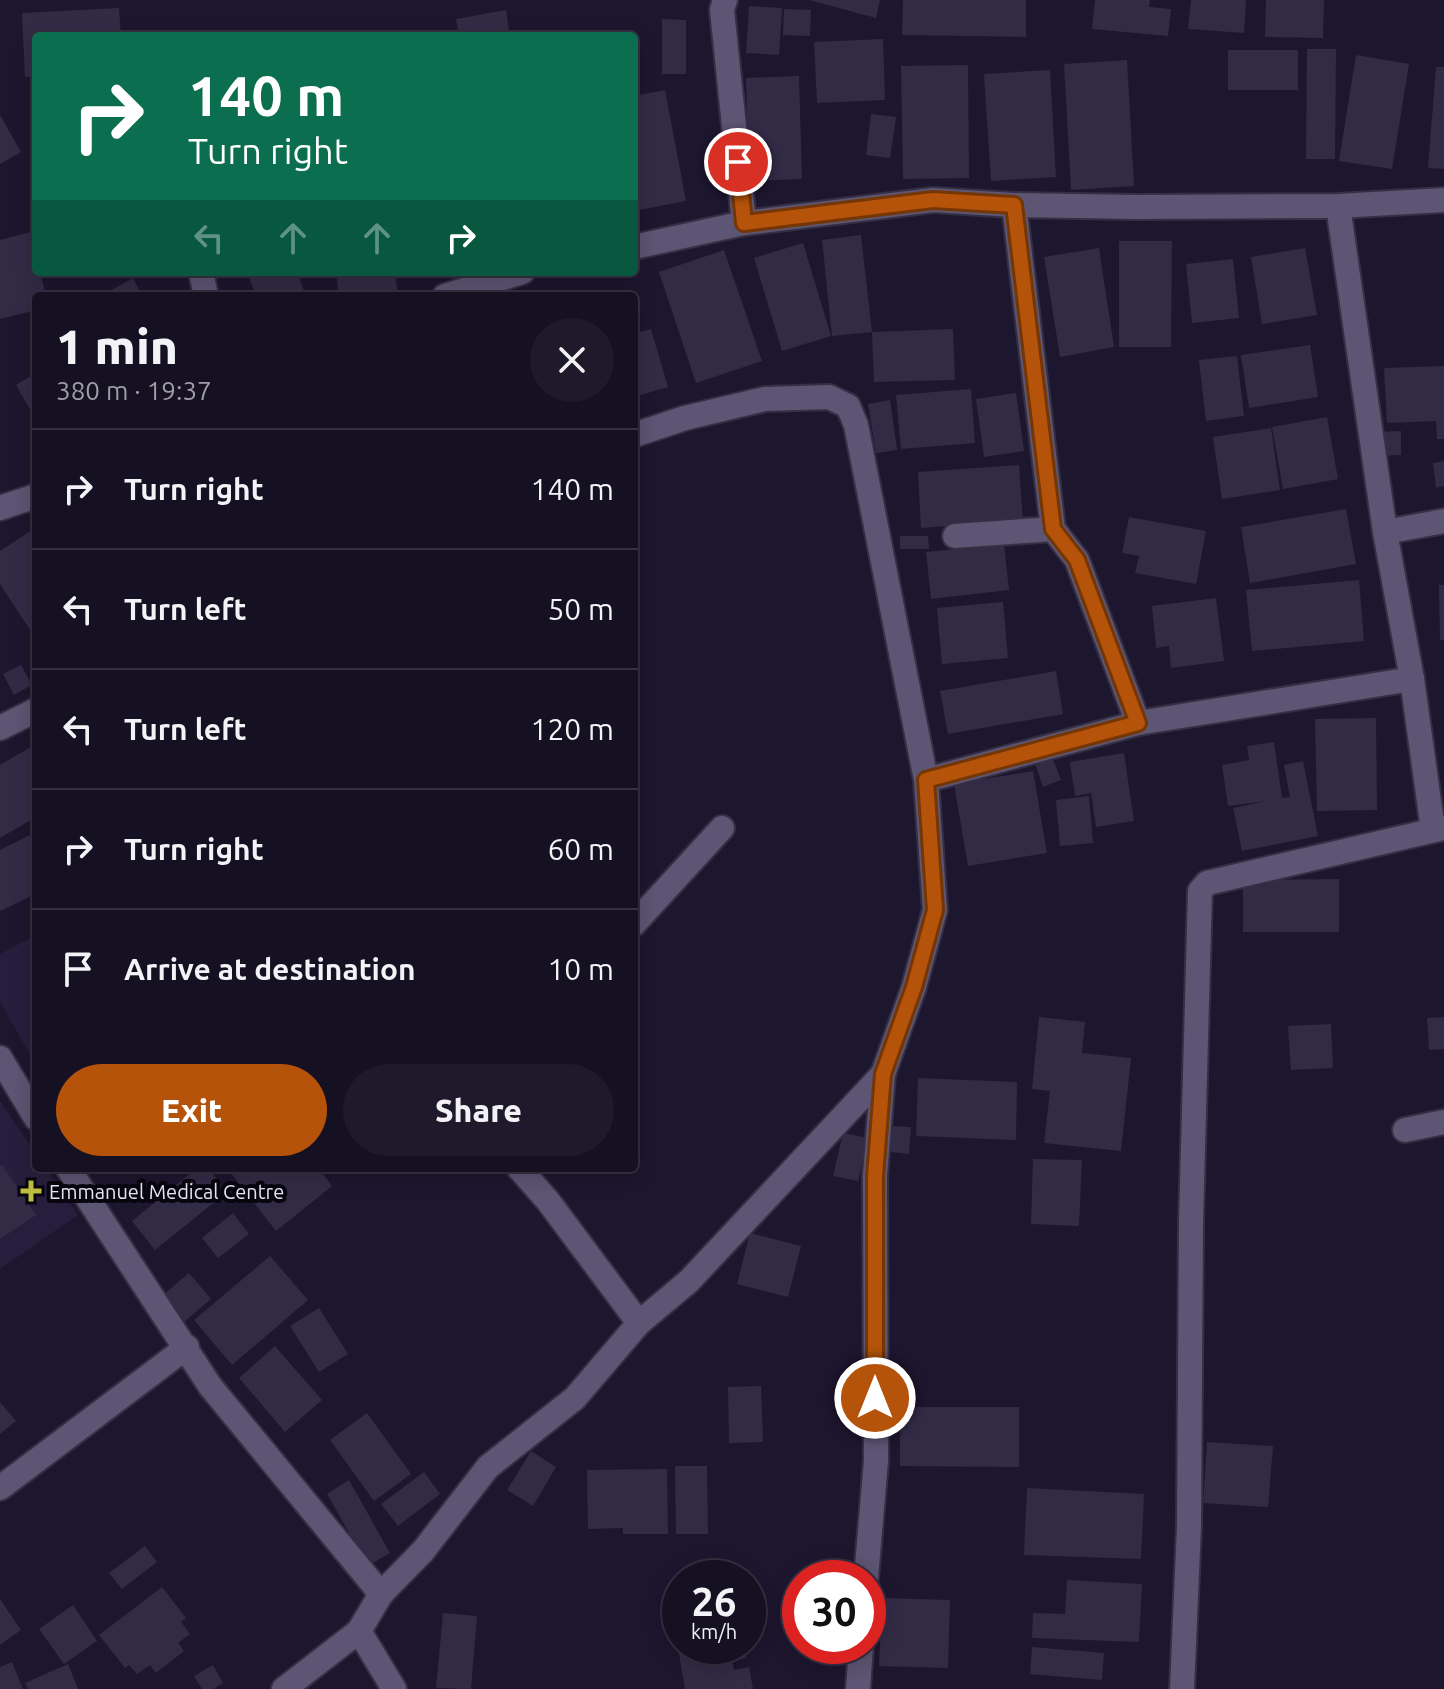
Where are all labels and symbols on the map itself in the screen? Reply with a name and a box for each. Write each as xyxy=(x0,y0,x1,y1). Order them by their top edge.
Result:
pin xyxy=(704,128,772,196)
marker: Emmanuel Medical Centre xyxy=(20,1180,42,1202)
place label: Emmanuel Medical Centre xyxy=(49,1180,284,1203)
position arrow xyxy=(833,1356,917,1440)
speed limit sign: 30 xyxy=(782,1560,886,1664)

